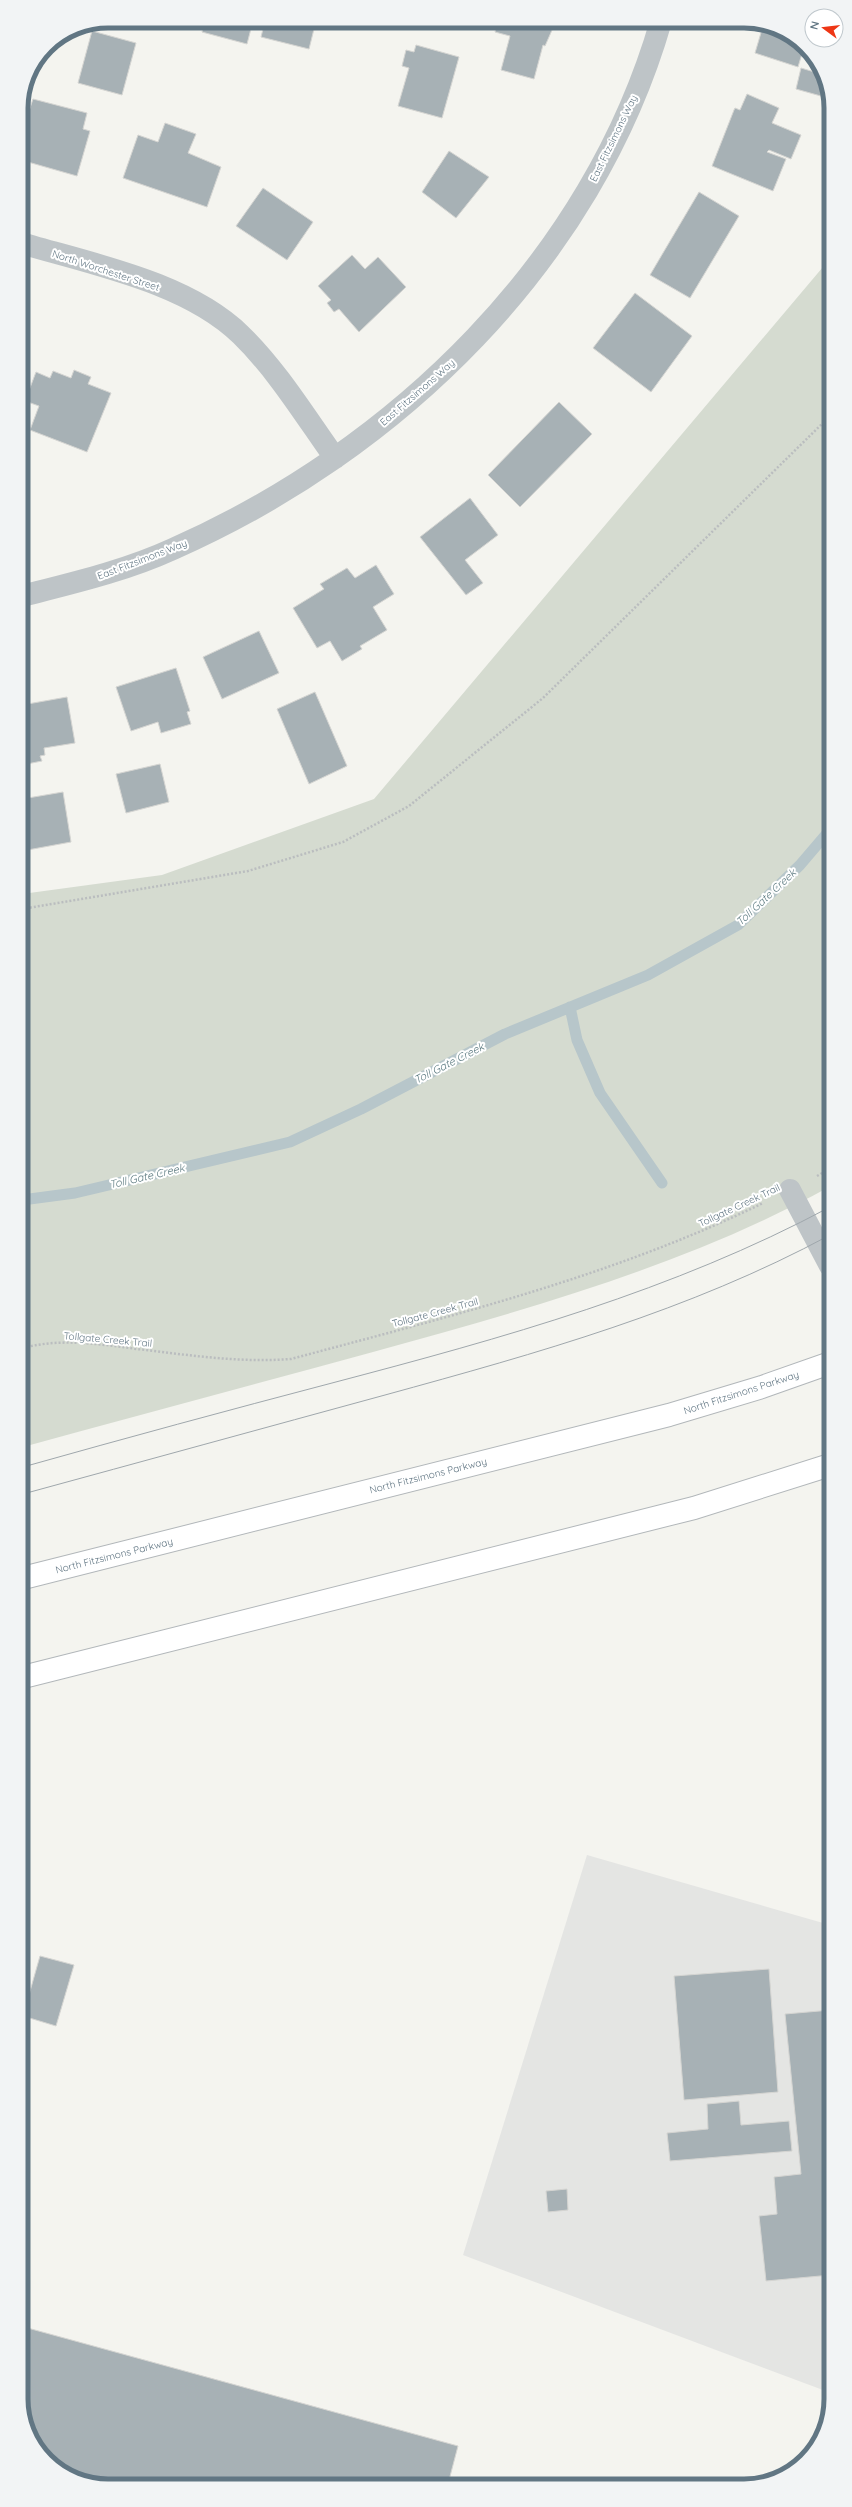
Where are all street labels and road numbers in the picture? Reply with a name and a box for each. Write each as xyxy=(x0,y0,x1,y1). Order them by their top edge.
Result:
street label: East Fitzsimons Way xyxy=(587,93,640,184)
street label: North Worchester Street xyxy=(50,247,162,294)
street label: East Fitzsimons Way xyxy=(377,356,457,428)
street label: East Fitzsimons Way xyxy=(95,536,189,583)
street label: Tollgate Creek Trail xyxy=(696,1181,782,1230)
street label: Tollgate Creek Trail xyxy=(391,1295,480,1330)
street label: Tollgate Creek Trail xyxy=(63,1329,153,1350)
street label: North Fitzsimons Parkway xyxy=(682,1368,801,1417)
street label: North Fitzsimons Parkway xyxy=(368,1455,488,1496)
street label: North Fitzsimons Parkway xyxy=(54,1535,174,1576)

